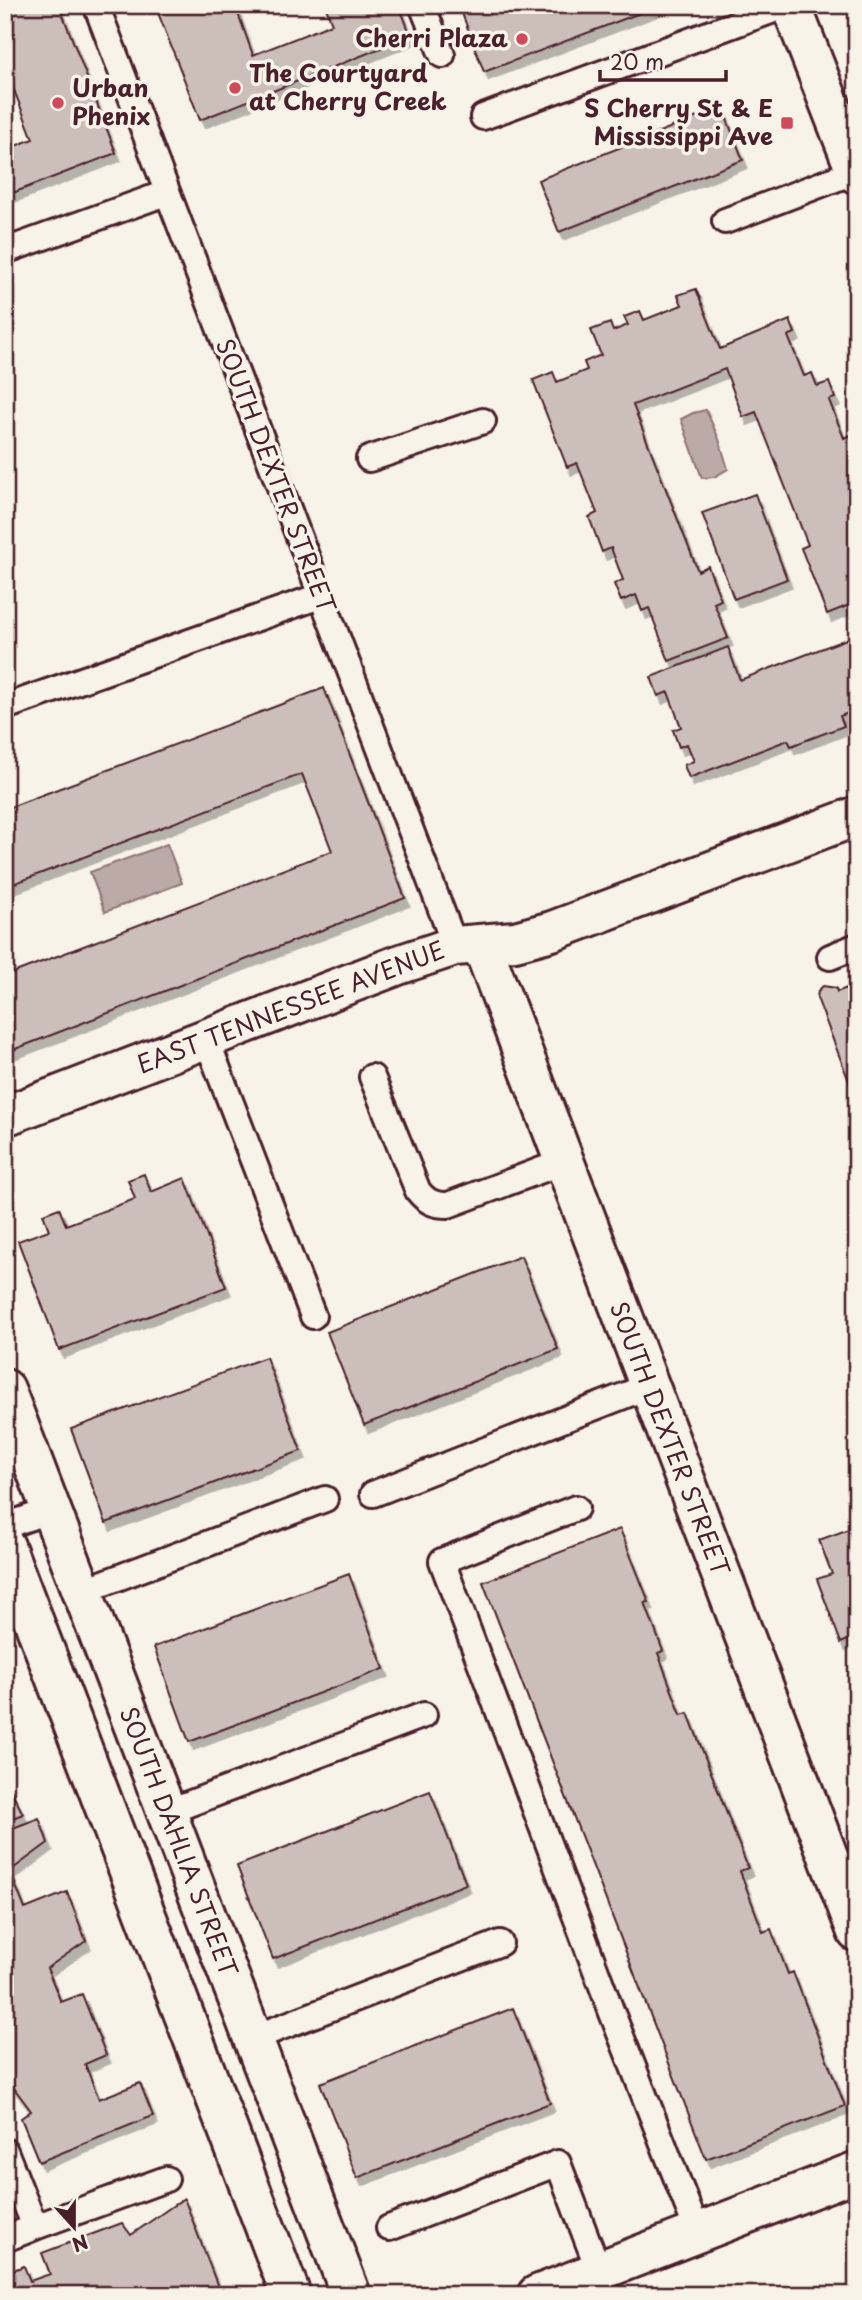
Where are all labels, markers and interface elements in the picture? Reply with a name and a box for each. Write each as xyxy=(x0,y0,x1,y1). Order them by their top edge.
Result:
place label: Cherri Plaza xyxy=(355,19,508,55)
marker: Cherri Plaza xyxy=(514,31,530,47)
scale bar xyxy=(600,38,726,82)
text: 20 m xyxy=(610,45,664,77)
place label: The Courtyard at Cherry Creek xyxy=(249,54,447,118)
place label: Urban Phenix xyxy=(72,69,151,133)
marker: The Courtyard at Cherry Creek xyxy=(227,80,243,96)
place label: S Cherry St & E Mississippi Ave xyxy=(584,89,773,153)
marker: Urban Phenix xyxy=(50,95,66,111)
marker: S Cherry St & E Mississippi Ave xyxy=(779,115,795,131)
street label: SOUTH DEXTER STREET xyxy=(208,333,346,618)
street label: EAST TENNESSEE AVENUE xyxy=(131,931,449,1082)
street label: SOUTH DEXTER STREET xyxy=(602,1296,740,1581)
street label: SOUTH DAHLIA STREET xyxy=(112,1701,248,1982)
north arrow xyxy=(38,2192,108,2262)
text: N xyxy=(68,2228,92,2260)

